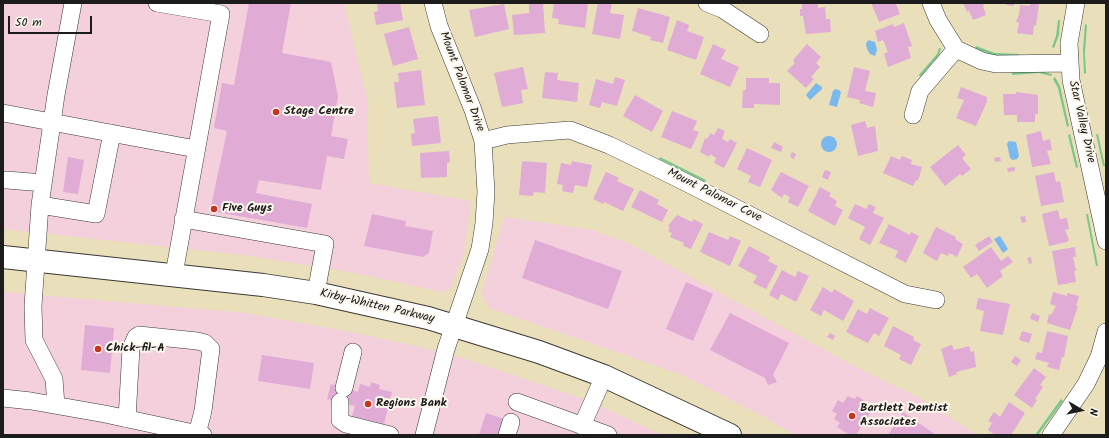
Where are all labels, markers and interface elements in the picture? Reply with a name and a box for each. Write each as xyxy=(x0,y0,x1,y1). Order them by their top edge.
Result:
scale bar xyxy=(10,8,94,34)
text: 50 m xyxy=(15,13,42,32)
street label: Mount Palomar Drive xyxy=(435,30,487,134)
street label: Star Valley Drive xyxy=(1065,79,1097,165)
place label: Stage Centre xyxy=(284,105,354,119)
marker: Stage Centre xyxy=(271,107,281,117)
street label: Mount Palomar Cove xyxy=(664,166,764,226)
place label: Five Guys xyxy=(222,202,272,216)
marker: Five Guys xyxy=(209,204,219,214)
street label: Kirby-Whitten Parkway xyxy=(318,287,436,327)
place label: Chick-fil-A xyxy=(106,342,165,356)
marker: Chick-fil-A xyxy=(93,344,103,354)
north arrow xyxy=(1061,390,1101,430)
place label: Regions Bank xyxy=(376,397,446,411)
marker: Regions Bank xyxy=(363,399,373,409)
place label: Bartlett Dentist Associates xyxy=(860,402,948,430)
text: N xyxy=(1083,407,1102,417)
marker: Bartlett Dentist Associates xyxy=(847,411,857,421)

